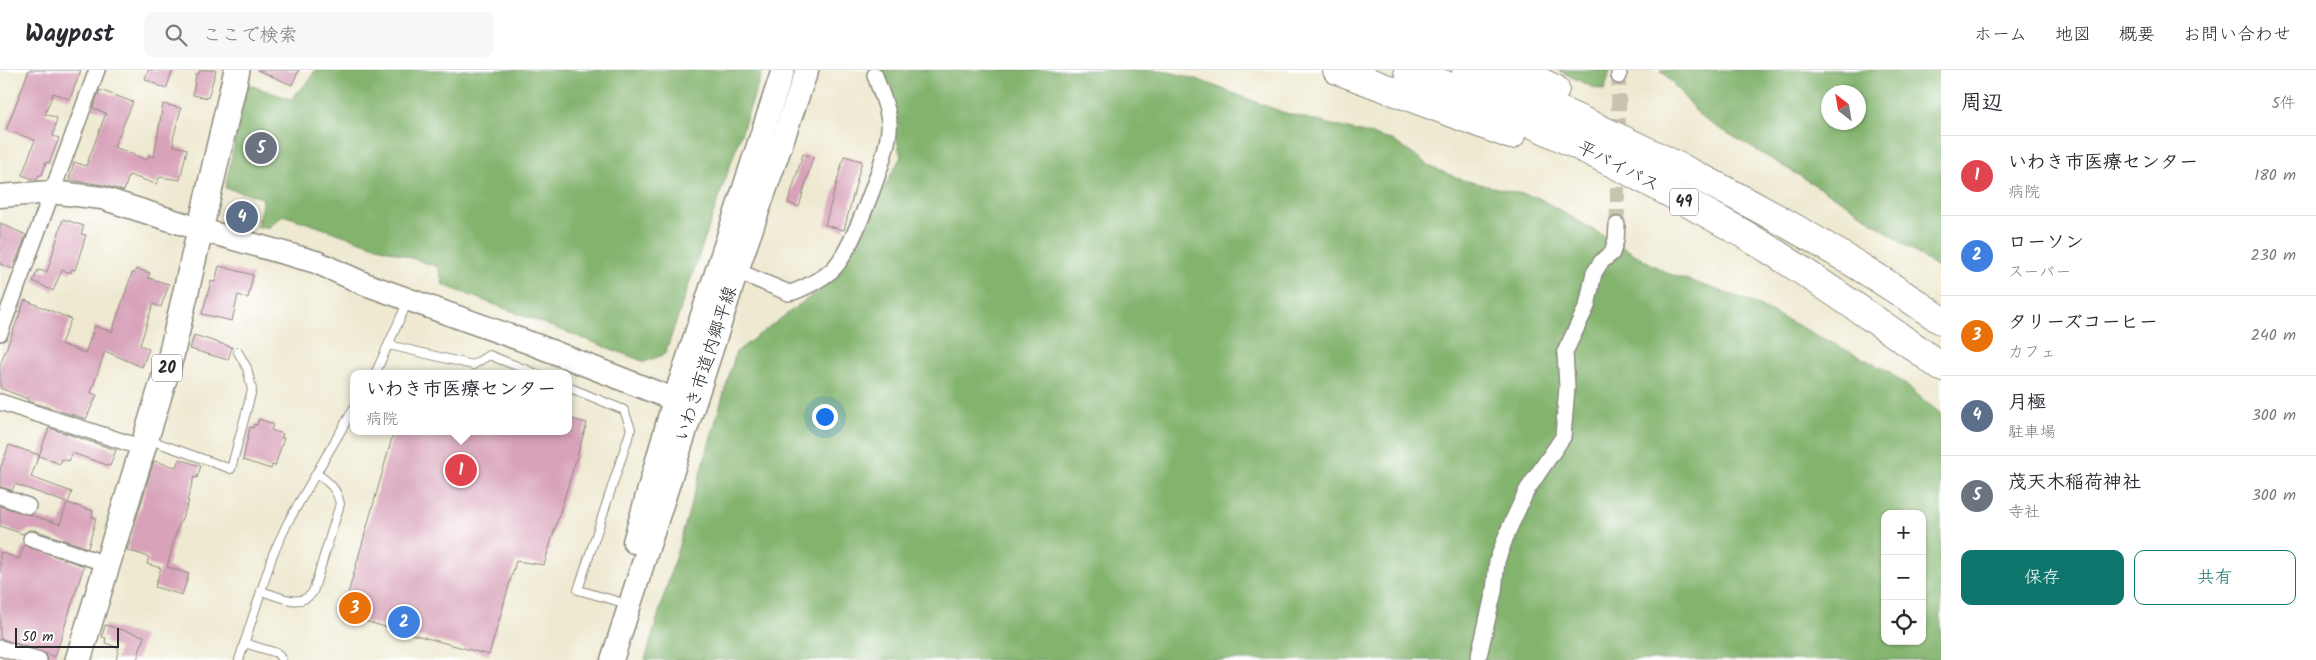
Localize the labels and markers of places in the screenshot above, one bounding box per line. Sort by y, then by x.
pin: 5 [245,129,277,167]
pin: 4 [226,198,258,236]
pin: 1 [445,451,477,489]
pin: 3 [339,589,371,627]
pin: 2 [388,603,420,641]

